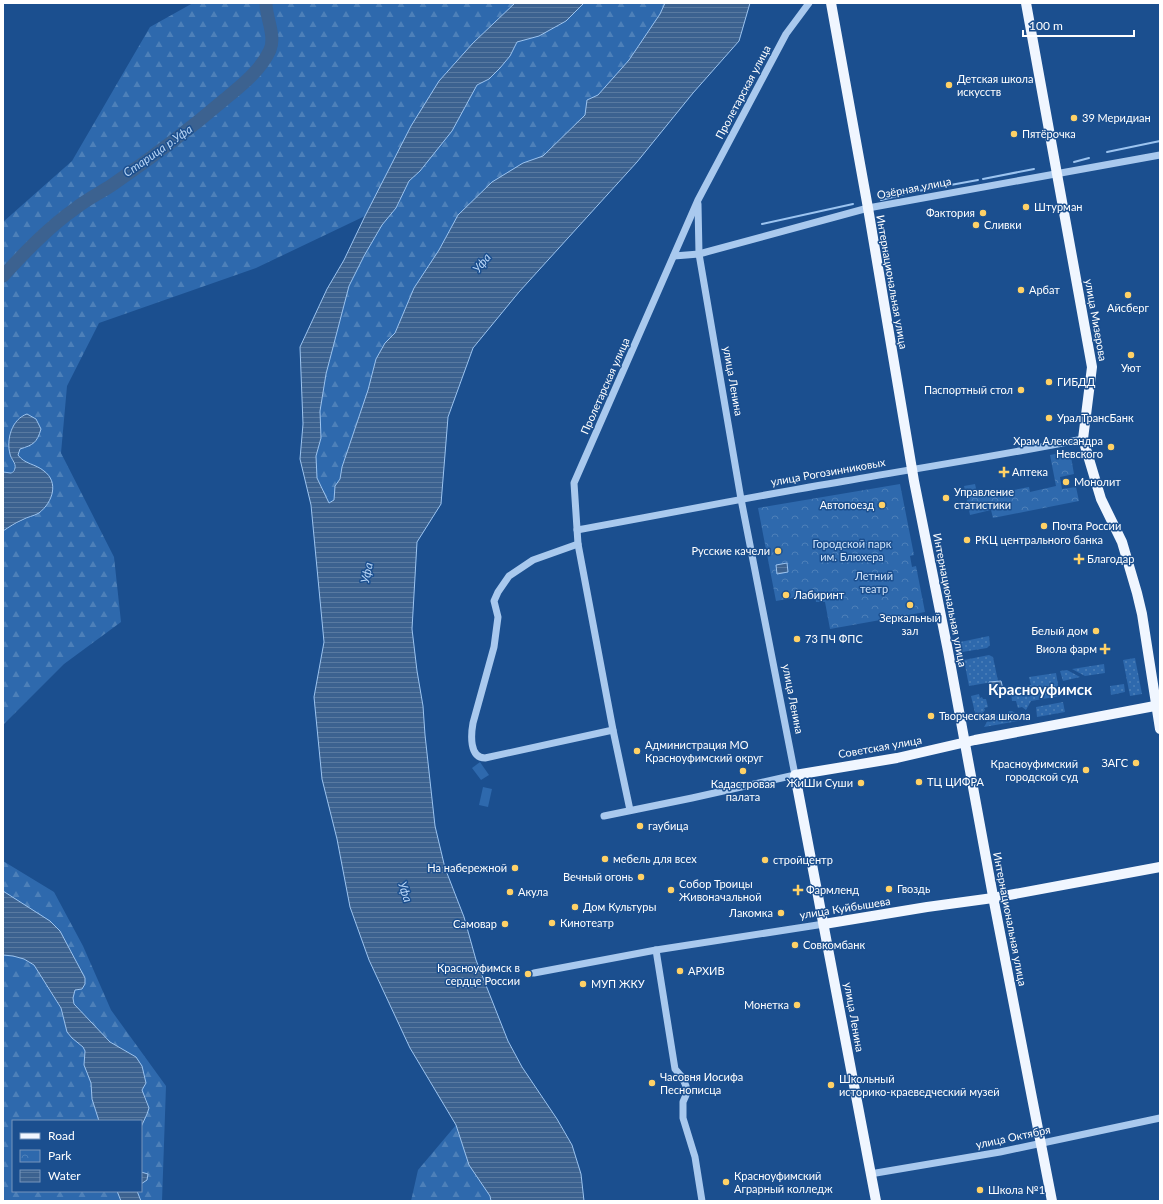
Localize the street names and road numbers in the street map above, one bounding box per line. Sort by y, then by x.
street label: Пролетарская улица [712,43,773,141]
street label: Озёрная улица [876,174,952,201]
street label: Интернациональная улица [874,214,911,350]
street label: улица Мизерова [1083,278,1110,362]
street label: Пролетарская улица [577,336,632,436]
street label: улица Ленина [721,345,746,417]
street label: улица Рогозинниковых [769,455,887,488]
street label: Интернациональная улица [931,532,970,668]
street label: улица Ленина [780,663,807,735]
street label: Советская улица [837,733,923,760]
street label: Интернациональная улица [991,851,1030,987]
street label: улица Куйбышева [799,894,891,921]
street label: улица Ленина [842,981,867,1053]
street label: улица Октября [974,1122,1051,1151]

